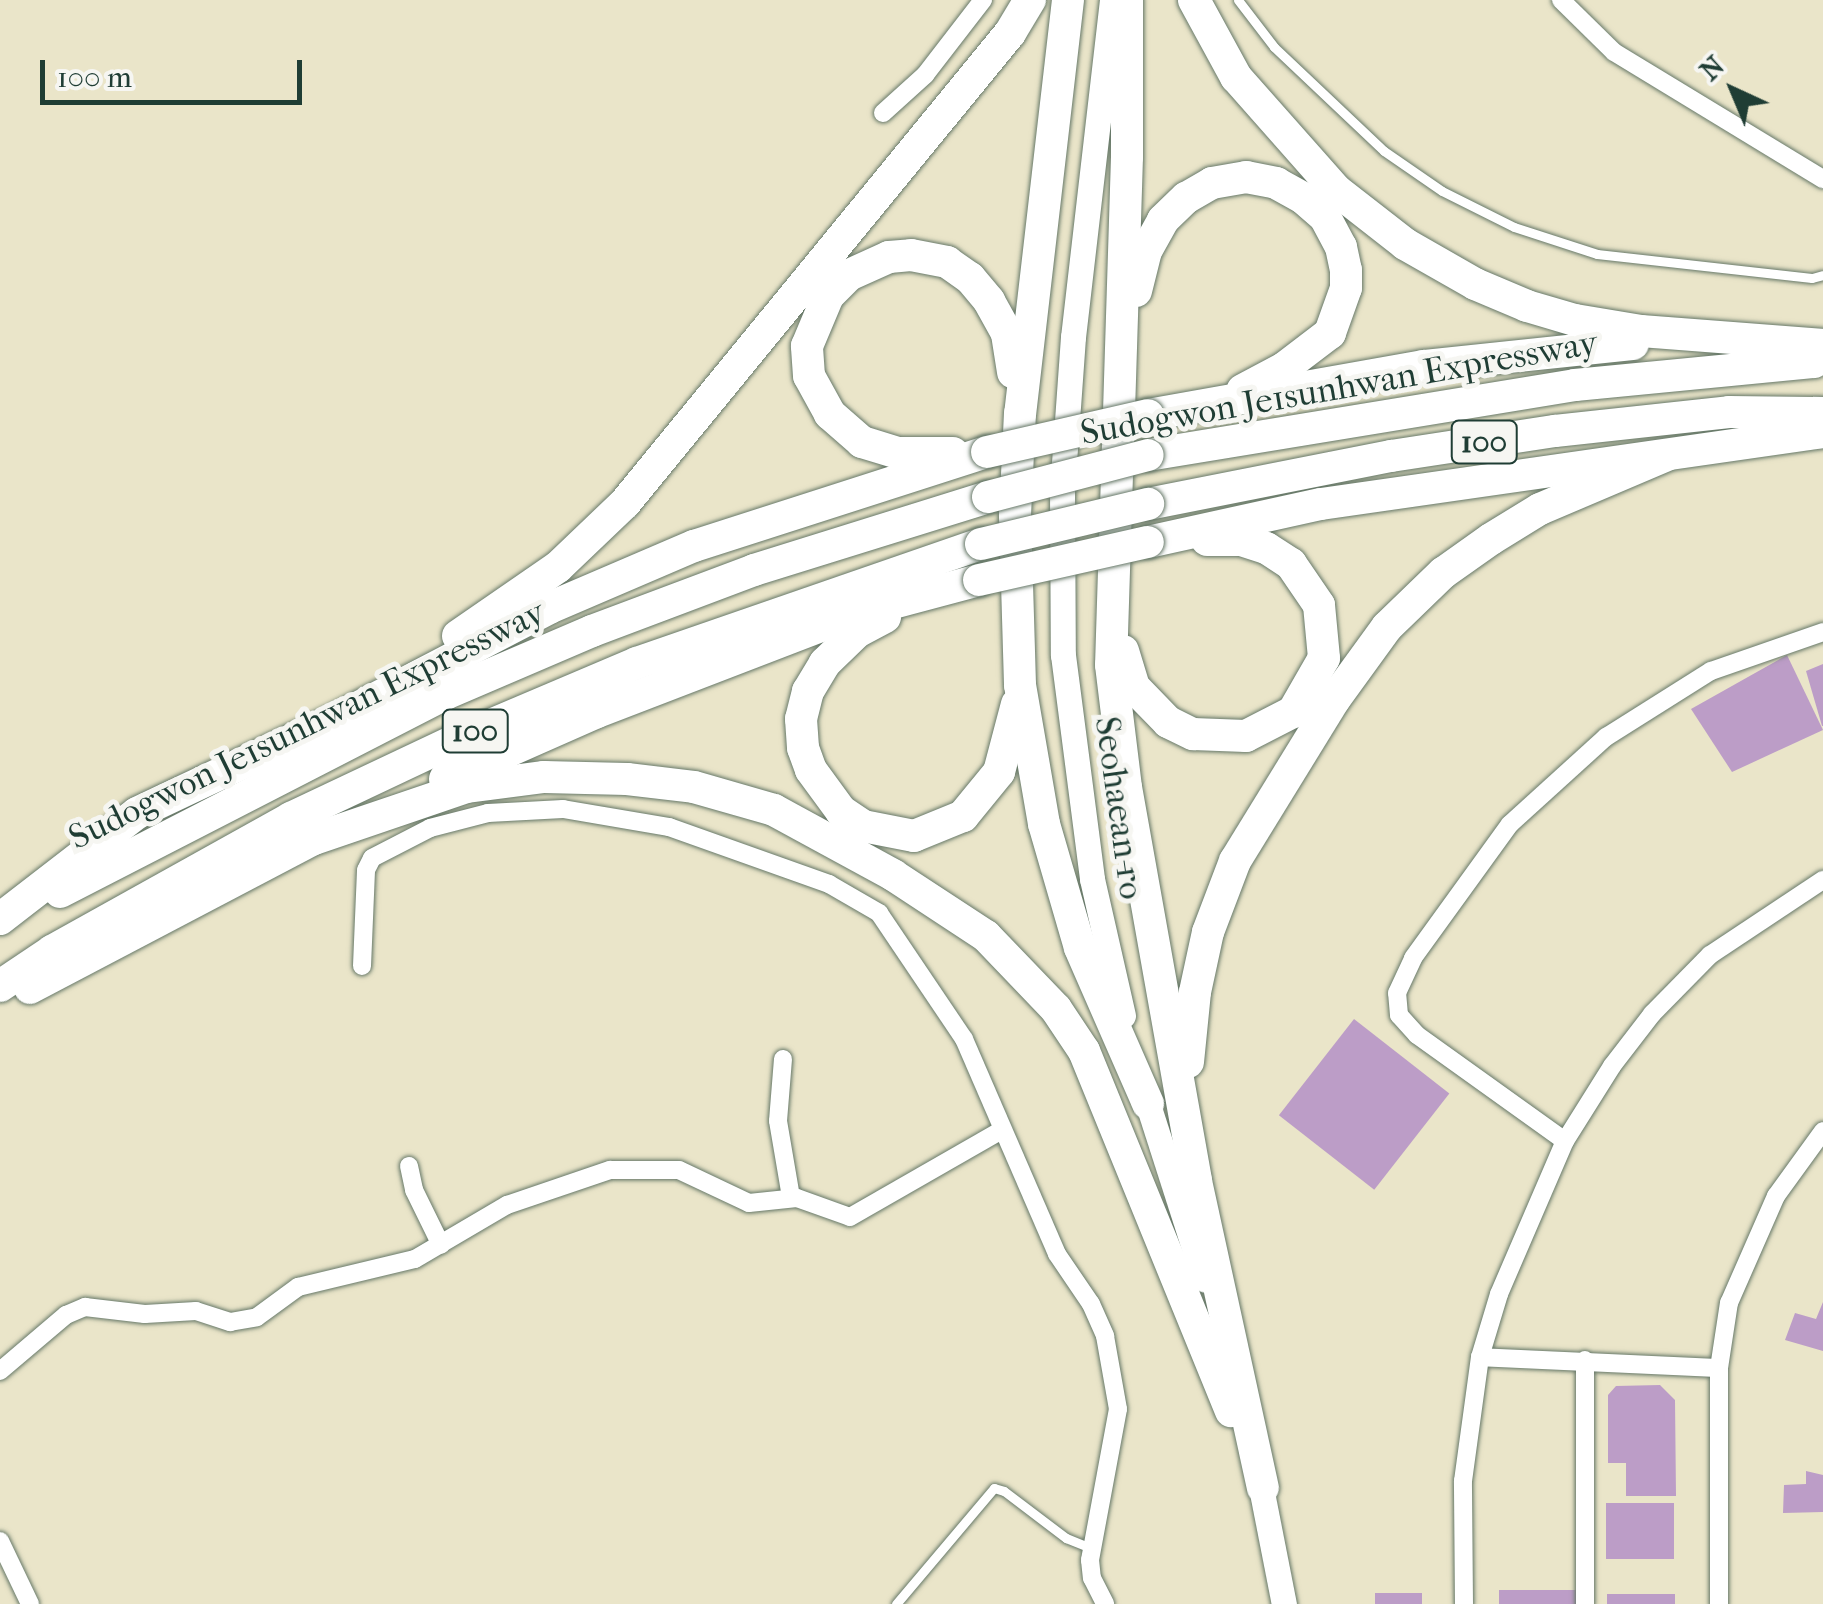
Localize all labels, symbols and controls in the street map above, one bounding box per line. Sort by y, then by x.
scale bar [45,40,308,102]
north arrow [1683,40,1783,140]
text: N [1693,49,1731,87]
text: 100 m [57,60,132,95]
street label: Sudogwon Je1sunhwan Expressway [1077,322,1601,454]
road number: 100 [1449,415,1519,469]
street label: Sudogwon Je1sunhwan Expressway [62,591,552,859]
road number: 100 [440,704,510,758]
street label: Seohaean-ro [1085,714,1153,902]

